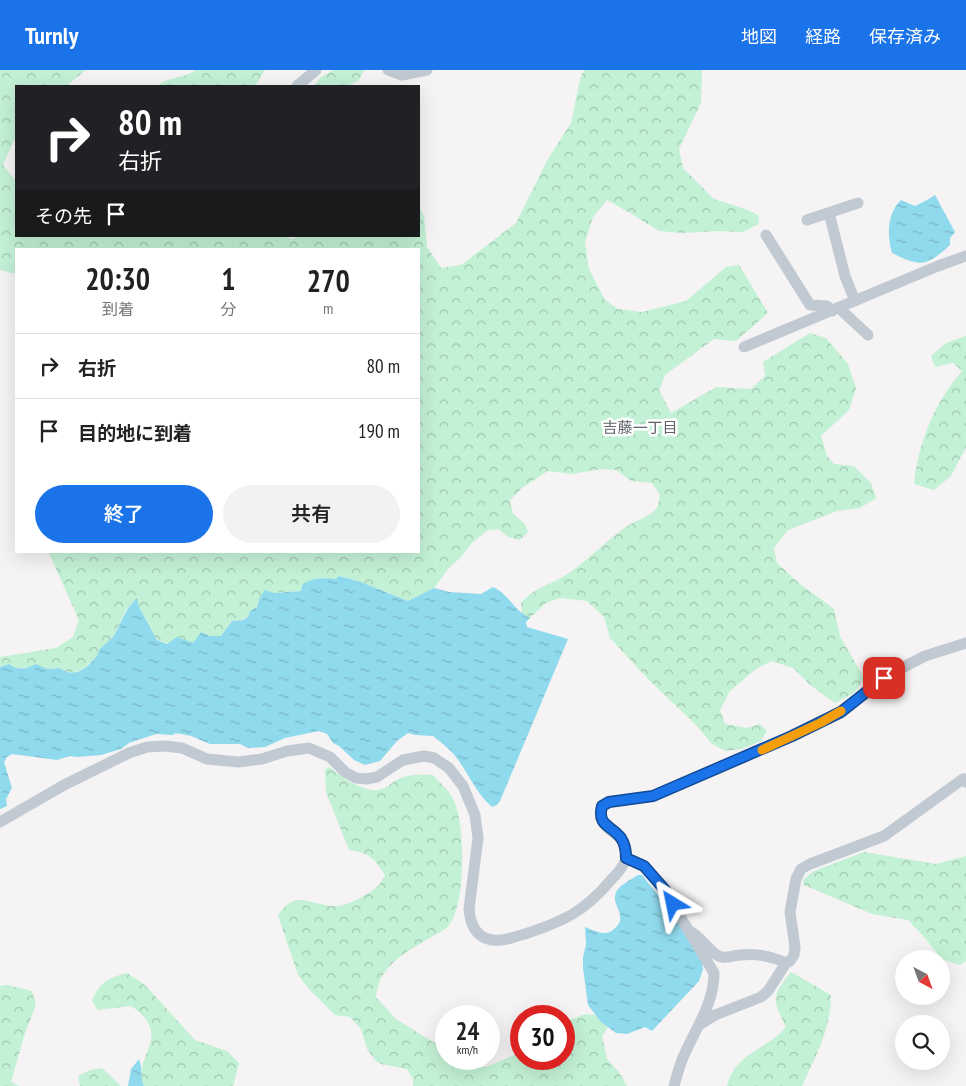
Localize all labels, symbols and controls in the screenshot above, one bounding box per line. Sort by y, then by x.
text: Turnly [25,20,78,51]
text: 地図 [741,25,777,48]
text: 経路 [805,25,841,48]
text: 保存済み [869,25,941,48]
text: 80 m [118,99,182,145]
icon: right [35,105,100,170]
text: 右折 [118,147,162,175]
icon: arrive [102,200,130,228]
text: その先 [35,204,92,228]
text: 20:30 [85,259,150,298]
text: 1 [221,259,236,298]
text: 270 [307,261,350,300]
text: m [323,298,333,318]
text: 到着 [102,299,134,319]
text: 分 [220,299,236,319]
icon: right [35,352,63,380]
text: 80 m [367,354,400,378]
text: 右折 [78,356,116,380]
icon: arrive [35,417,63,445]
district label: 吉藤一丁目 [602,418,678,437]
text: 190 m [358,419,400,443]
text: 目的地に到着 [78,421,192,445]
button: 終了 [35,485,213,543]
button: 共有 [223,485,400,543]
pin [863,657,905,699]
icon: arrive [870,664,898,692]
position arrow [646,877,698,929]
north arrow [895,950,950,1005]
map controls [895,950,950,1070]
speed limit sign: 30 [510,1005,575,1070]
text: 24 [456,1015,479,1047]
button: search [895,1015,950,1070]
text: km/h [457,1042,478,1057]

